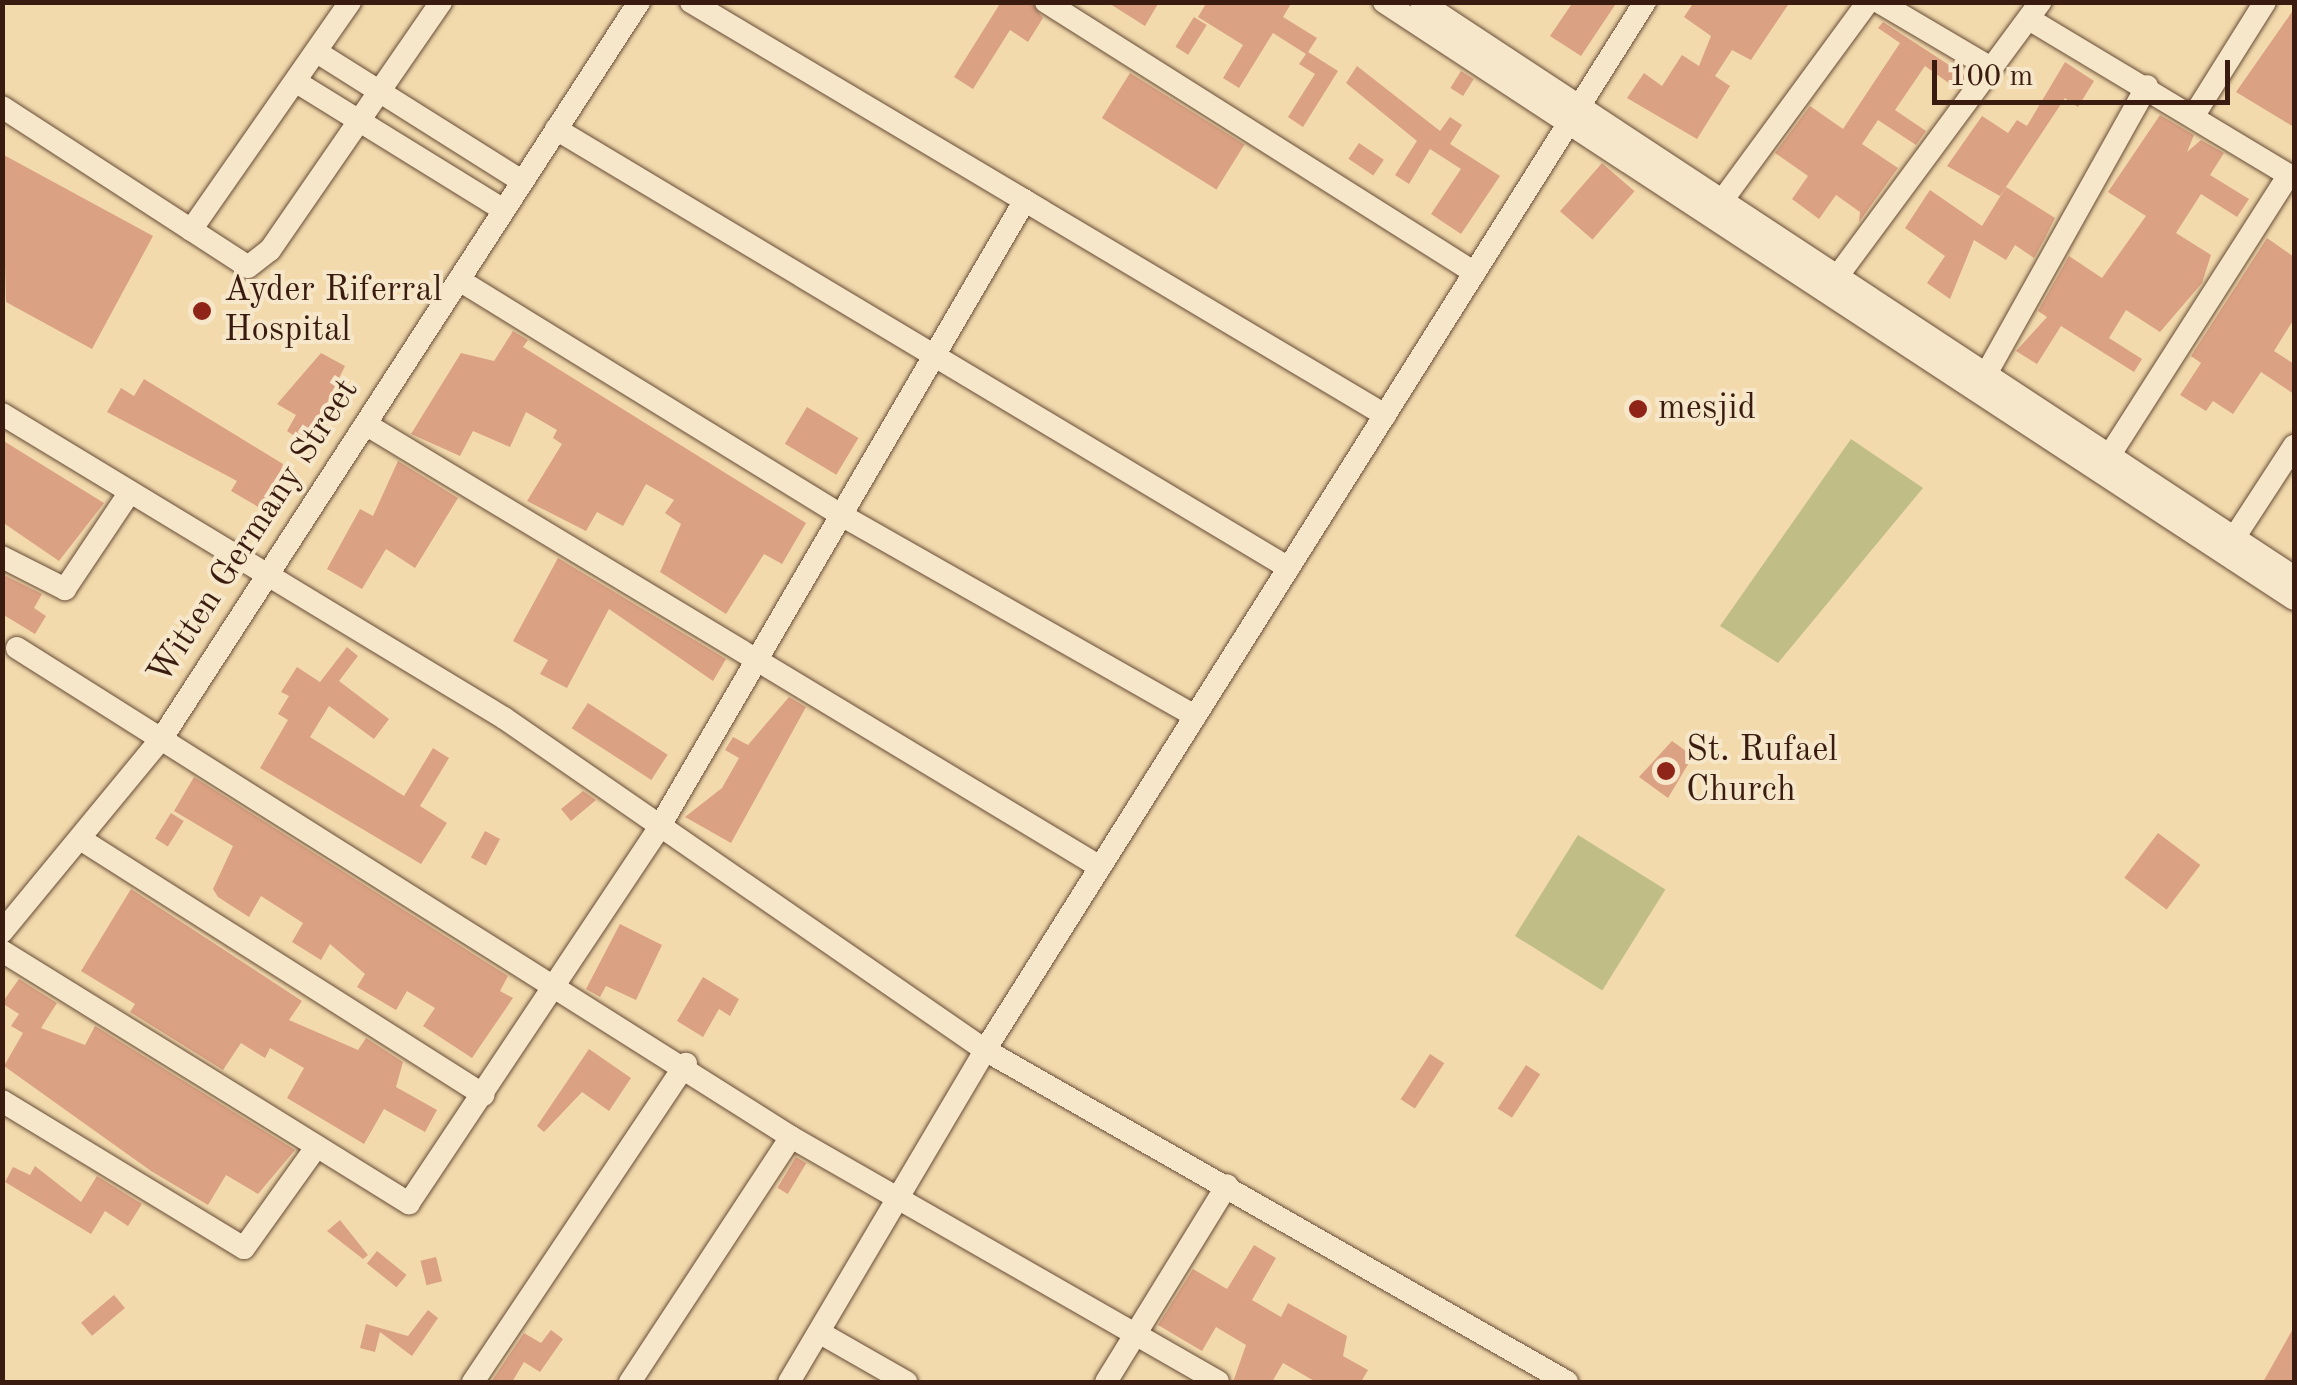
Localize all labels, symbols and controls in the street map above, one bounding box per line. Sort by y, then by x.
scale bar [1937,40,2234,102]
text: 100 m [1949,62,2033,92]
place label: Ayder Riferral Hospital [224,270,442,352]
marker: Ayder Riferral Hospital [189,298,215,324]
street label: Witten Germany Street [140,372,368,692]
place label: mesjid [1658,388,1756,430]
marker: mesjid [1627,398,1649,420]
place label: St. Rufael Church [1686,730,1838,812]
marker: St. Rufael Church [1655,760,1677,782]

